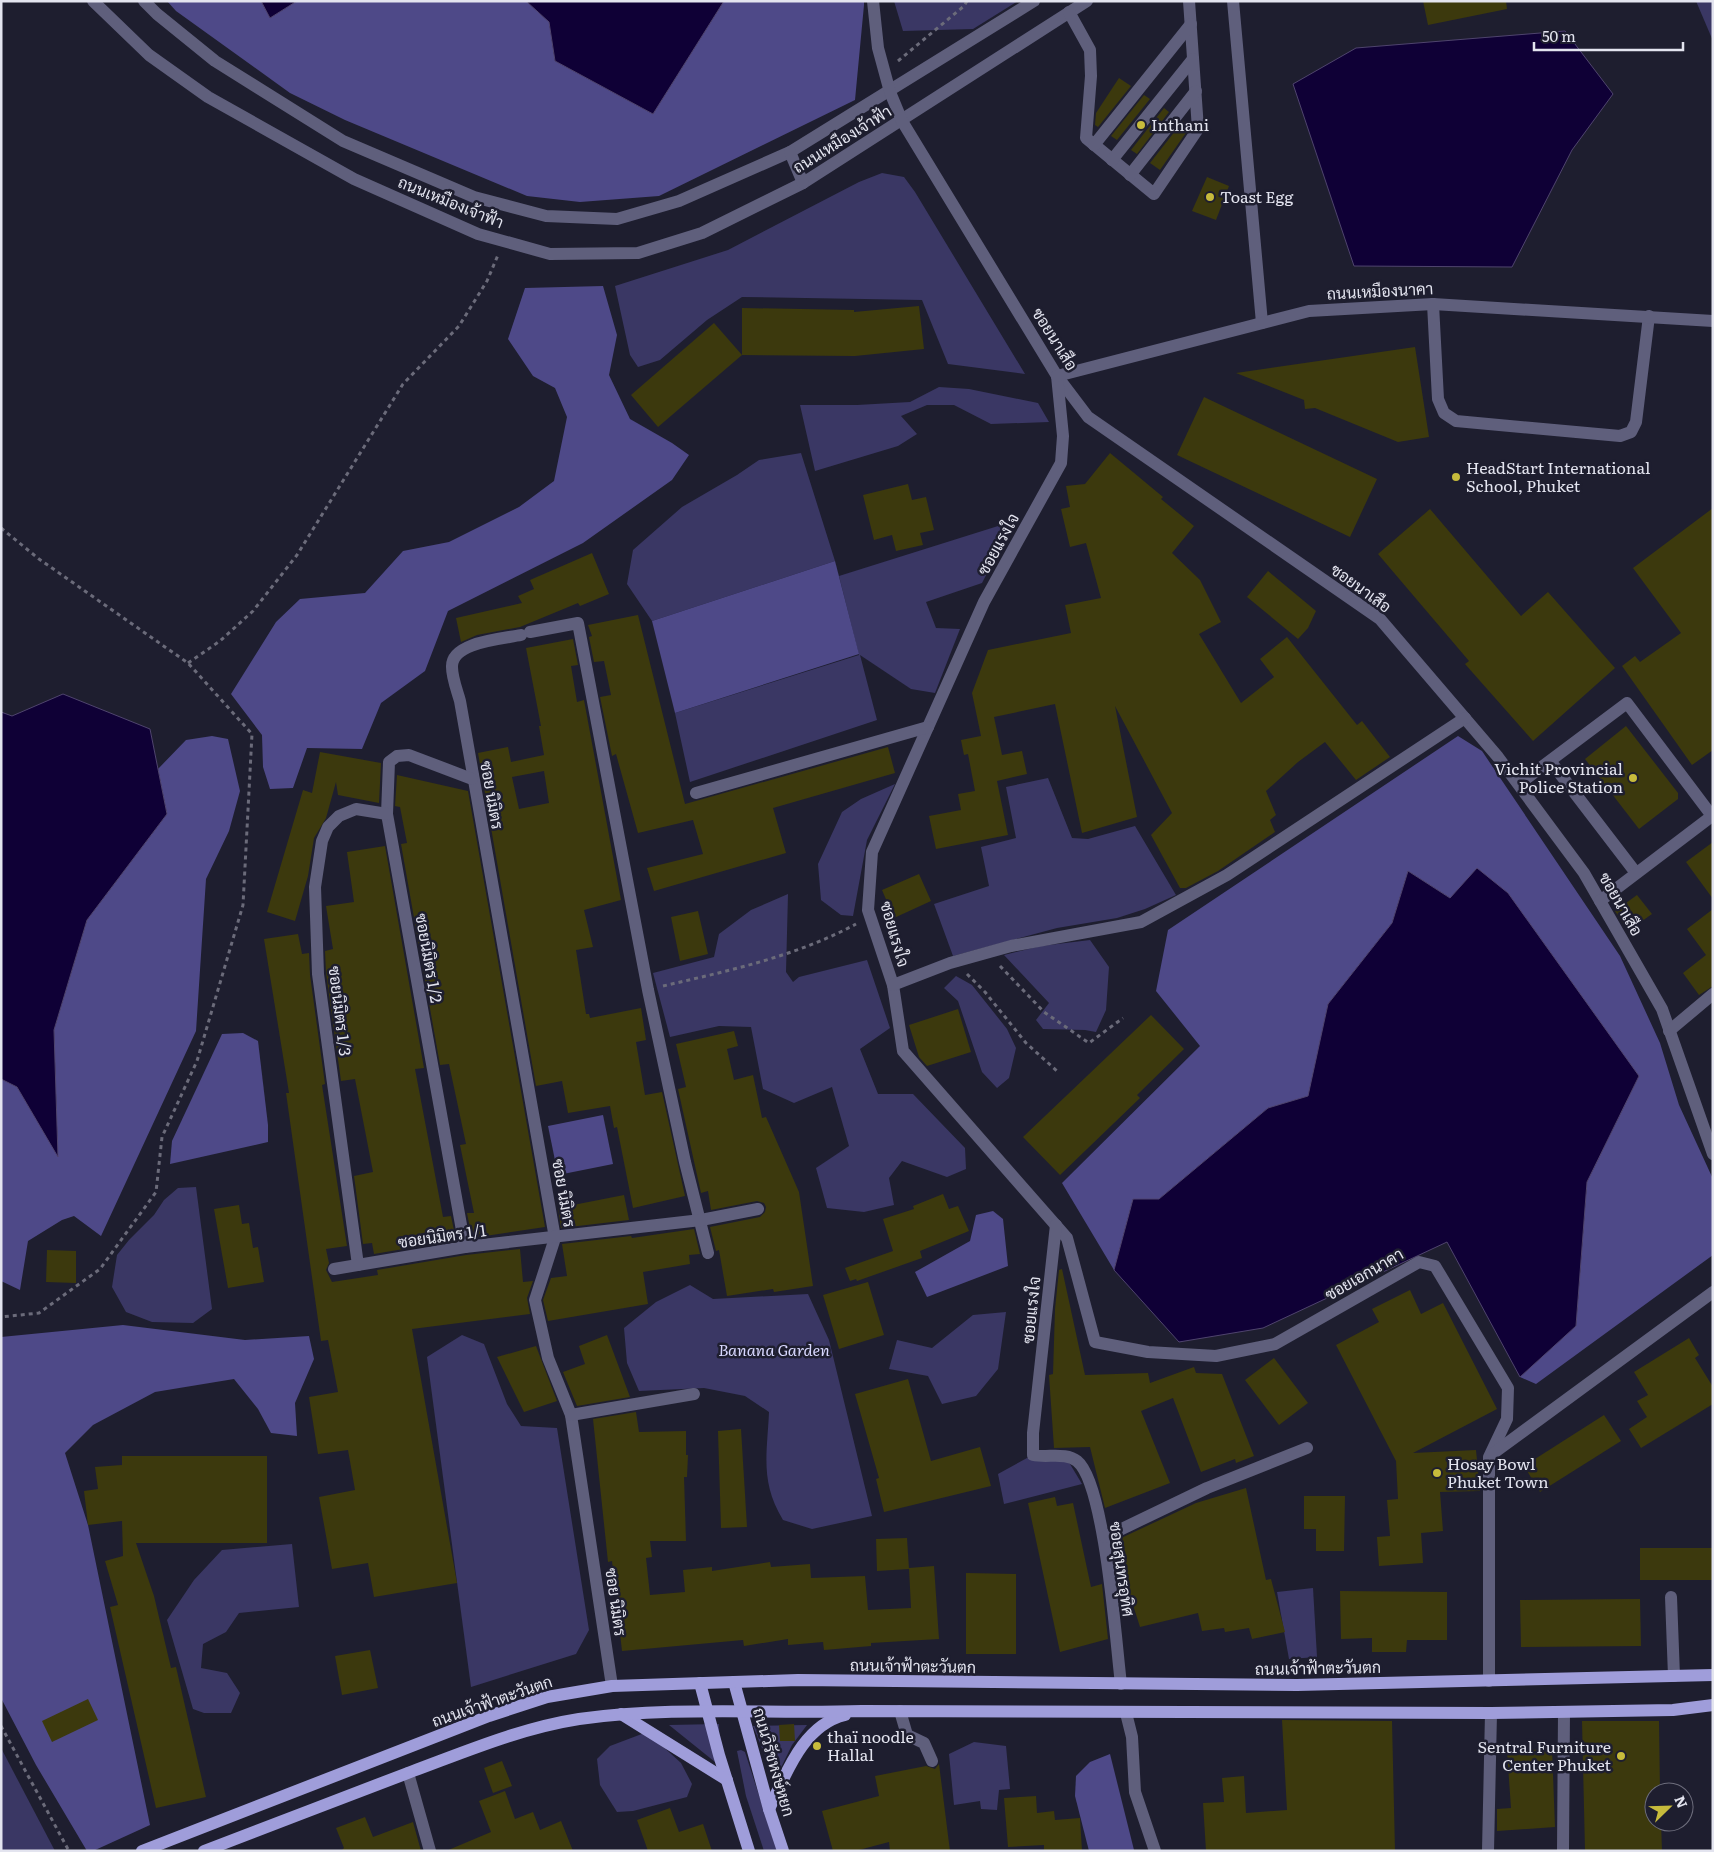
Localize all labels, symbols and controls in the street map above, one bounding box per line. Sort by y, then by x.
scale bar [1534,20,1683,52]
text: 50 m [1542,24,1576,47]
street label: ถนนเหมืองเจ้าฟ้า [788,98,895,178]
place label: Inthani [1151,112,1209,136]
marker: Inthani [1135,119,1147,131]
street label: ถนนเหมืองเจ้าฟ้า [395,169,508,233]
place label: Toast Egg [1220,184,1293,208]
marker: Toast Egg [1204,191,1216,203]
street label: ถนนเหมืองนาคา [1326,275,1434,305]
street label: ซอยนาเสือ [1027,302,1085,375]
place label: HeadStart International School, Phuket [1466,455,1650,497]
marker: HeadStart International School, Phuket [1450,471,1462,483]
street label: ซอยแรงใจ [970,508,1024,579]
street label: ซอยนาเสือ [1326,557,1397,617]
place label: Vichit Provincial Police Station [1494,756,1623,798]
street label: ซอย นิมิตร [475,759,511,831]
marker: Vichit Provincial Police Station [1627,772,1639,784]
street label: ซอยนาเสือ [1594,867,1650,940]
street label: ซอยแรงใจ [875,898,917,970]
street label: ซอยนิมิตร 1/2 [410,911,450,1004]
street label: ซอยนิมิตร 1/3 [324,964,358,1057]
street label: ซอย นิมิตร [547,1157,583,1229]
street label: ซอยนิมิตร 1/1 [396,1217,488,1253]
street label: ซอยเอกนาคา [1320,1241,1407,1305]
street label: ซอยแรงใจ [1015,1275,1045,1345]
park label: Banana Garden [718,1337,830,1361]
place label: Hosay Bowl Phuket Town [1447,1451,1549,1493]
marker: Hosay Bowl Phuket Town [1431,1467,1443,1479]
street label: ซอยสุนทรอุทิศ [1103,1520,1142,1618]
street label: ซอย นิมิตร [600,1566,634,1638]
street label: ถนนเจ้าฟ้าตะวันตก [850,1652,976,1678]
street label: ถนนเจ้าฟ้าตะวันตก [1255,1654,1381,1680]
street label: ถนนเจ้าฟ้าตะวันตก [428,1668,555,1732]
street label: ถนนวิรัชหงษ์หยก [748,1705,802,1819]
place label: thaï noodle Hallal [827,1724,914,1766]
place label: Sentral Furniture Center Phuket [1477,1734,1612,1776]
marker: thaï noodle Hallal [811,1740,823,1752]
marker: Sentral Furniture Center Phuket [1615,1750,1627,1762]
north arrow [1644,1782,1694,1832]
text: N [1670,1792,1693,1811]

